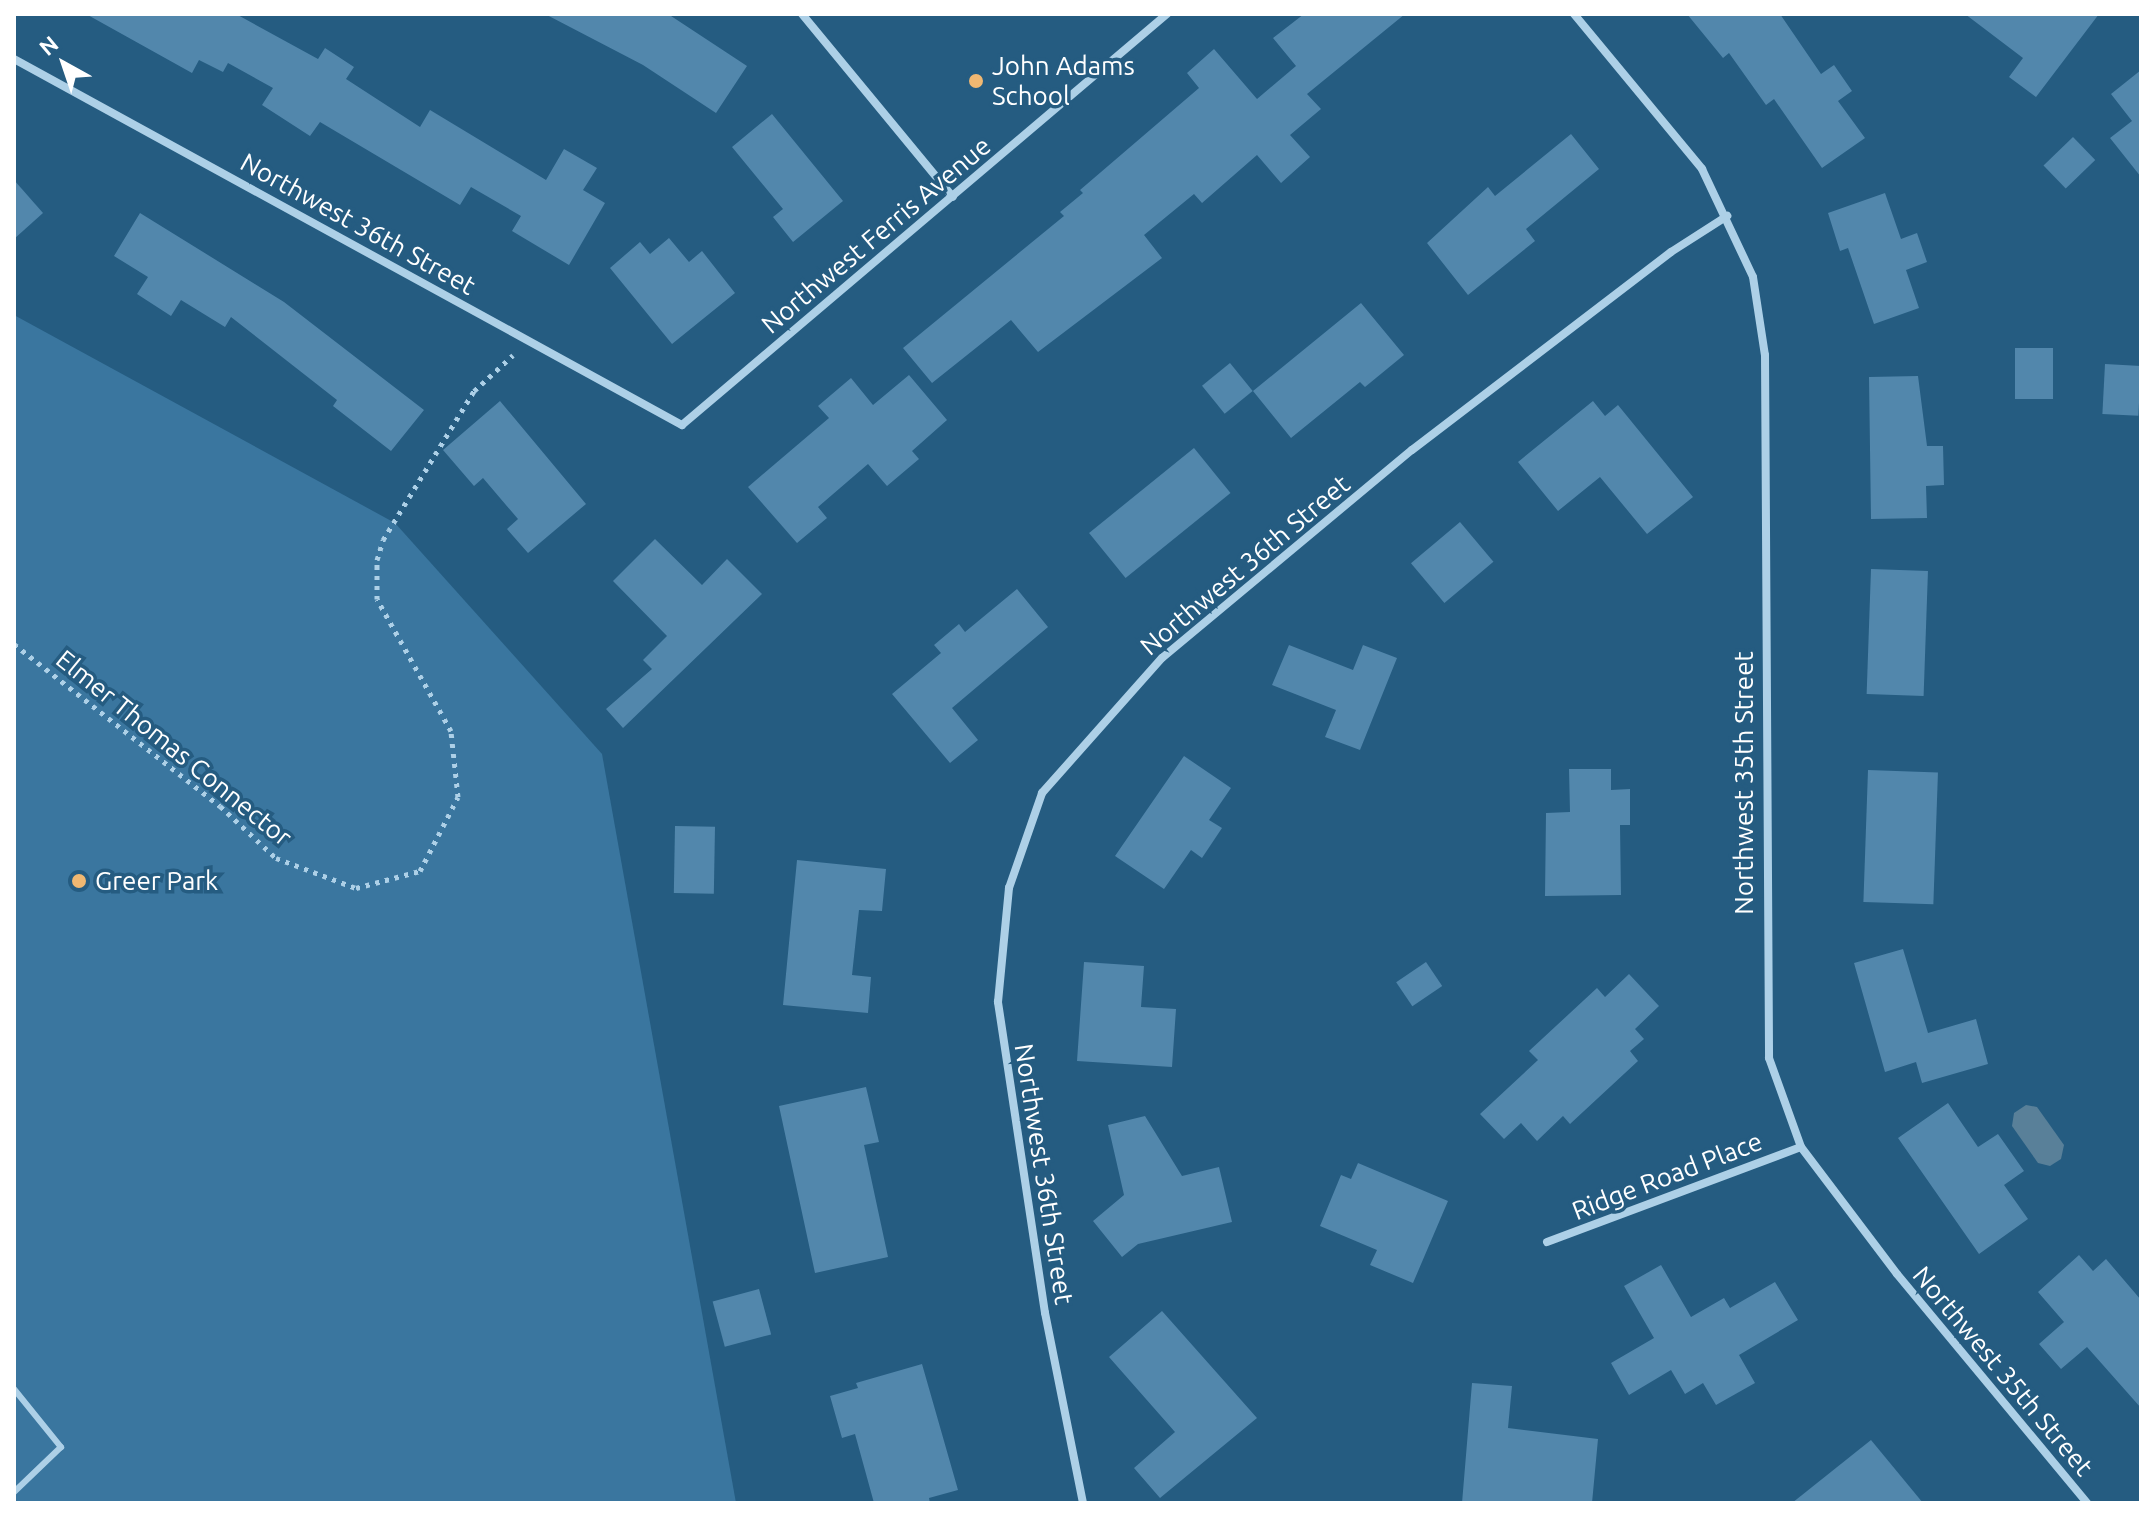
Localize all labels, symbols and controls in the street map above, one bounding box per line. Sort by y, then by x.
north arrow [24,24,104,104]
text: N [34,30,63,60]
place label: John Adams School [992,50,1135,112]
marker: John Adams School [967,72,985,90]
street label: Northwest Ferris Avenue [755,130,997,340]
street label: Northwest 36th Street [235,146,481,302]
street label: Northwest 36th Street [1134,468,1356,662]
street label: Elmer Thomas Connector [50,643,298,853]
street label: Northwest 35th Street [1728,651,1760,915]
place label: Greer Park [95,865,218,897]
marker: Greer Park [70,872,88,890]
street label: Northwest 36th Street [1008,1041,1080,1307]
street label: Ridge Road Place [1568,1125,1766,1227]
street label: Northwest 35th Street [1906,1260,2100,1482]

